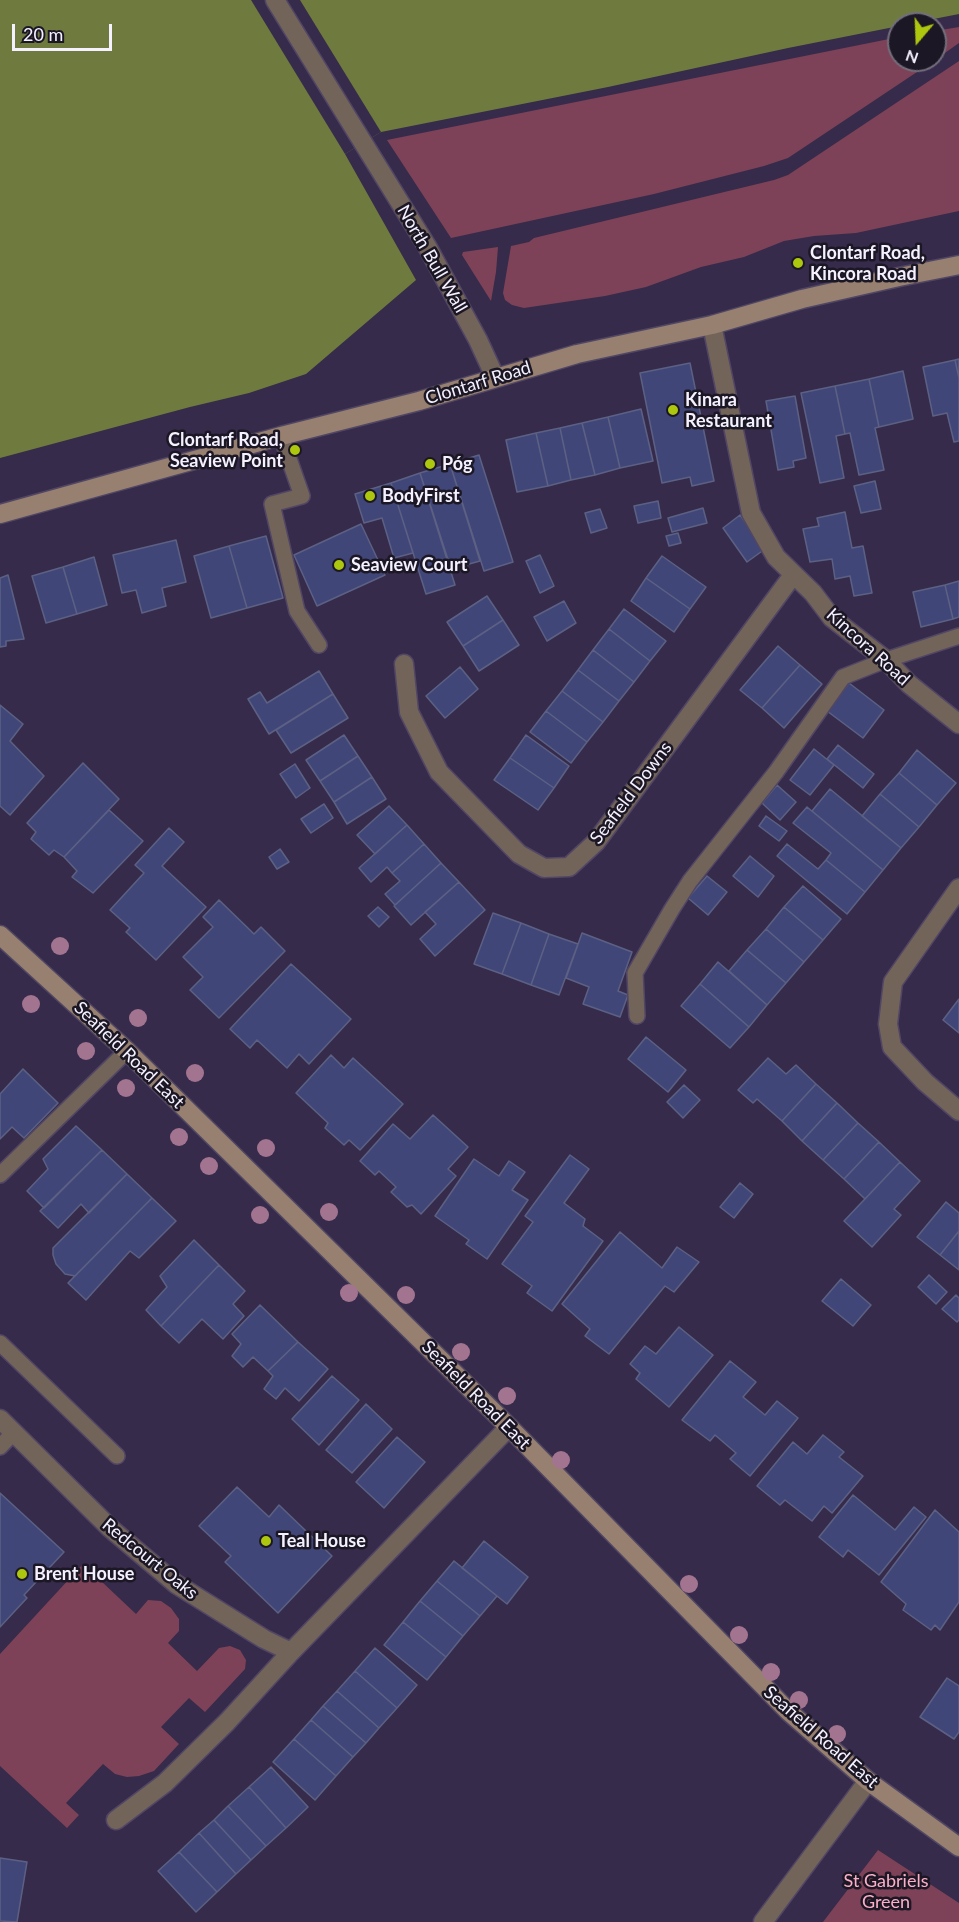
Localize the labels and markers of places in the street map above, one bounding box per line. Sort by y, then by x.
place label: Clontarf Road, Kincora Road [810,242,925,284]
marker: Clontarf Road, Kincora Road [791,256,805,270]
place label: Kinara Restaurant [685,389,772,432]
marker: Kinara Restaurant [666,403,680,417]
place label: Clontarf Road, Seaview Point [168,429,283,472]
marker: Clontarf Road, Seaview Point [288,443,302,457]
place label: Póg [442,453,472,475]
marker: Póg [423,457,437,471]
place label: BodyFirst [382,485,460,507]
marker: BodyFirst [363,489,377,503]
place label: Seaview Court [351,554,467,576]
marker: Seaview Court [332,558,346,572]
place label: Teal House [278,1530,366,1552]
marker: Teal House [259,1534,273,1548]
place label: Brent House [34,1563,134,1585]
marker: Brent House [15,1567,29,1581]

